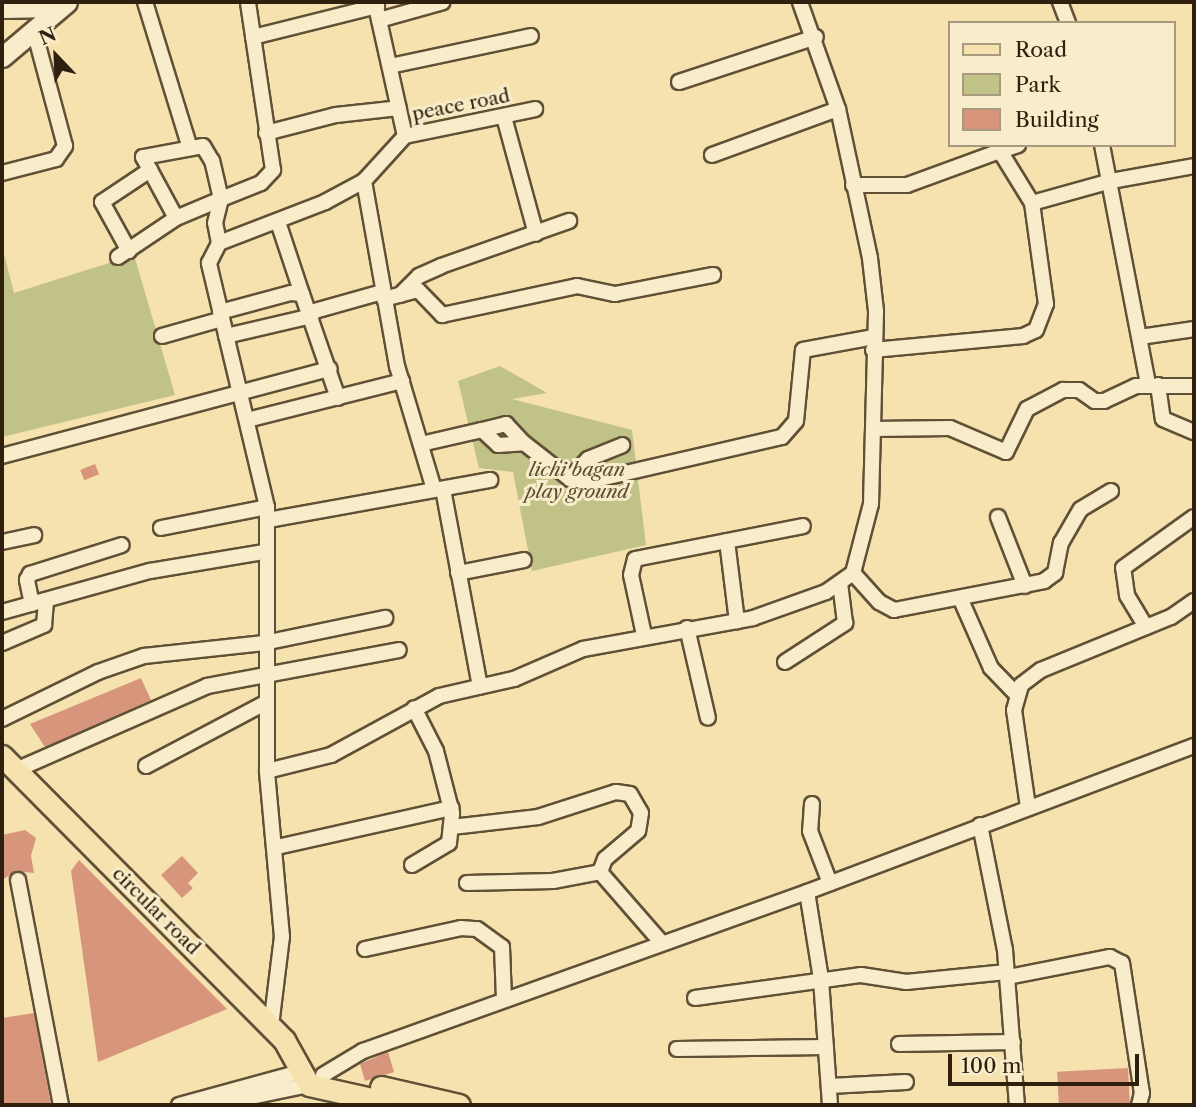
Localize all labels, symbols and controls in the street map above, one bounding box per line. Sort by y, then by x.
north arrow [21,21,91,91]
legend [948,21,1175,147]
text: N [35,22,60,50]
text: Road [1015,37,1067,62]
text: Park [1015,72,1061,97]
street label: peace road [410,84,512,126]
text: Building [1015,107,1099,132]
park label: lichi bagan play ground [525,459,629,503]
street label: circular road [107,862,205,960]
scale bar [951,1040,1142,1084]
text: 100 m [961,1053,1022,1078]

